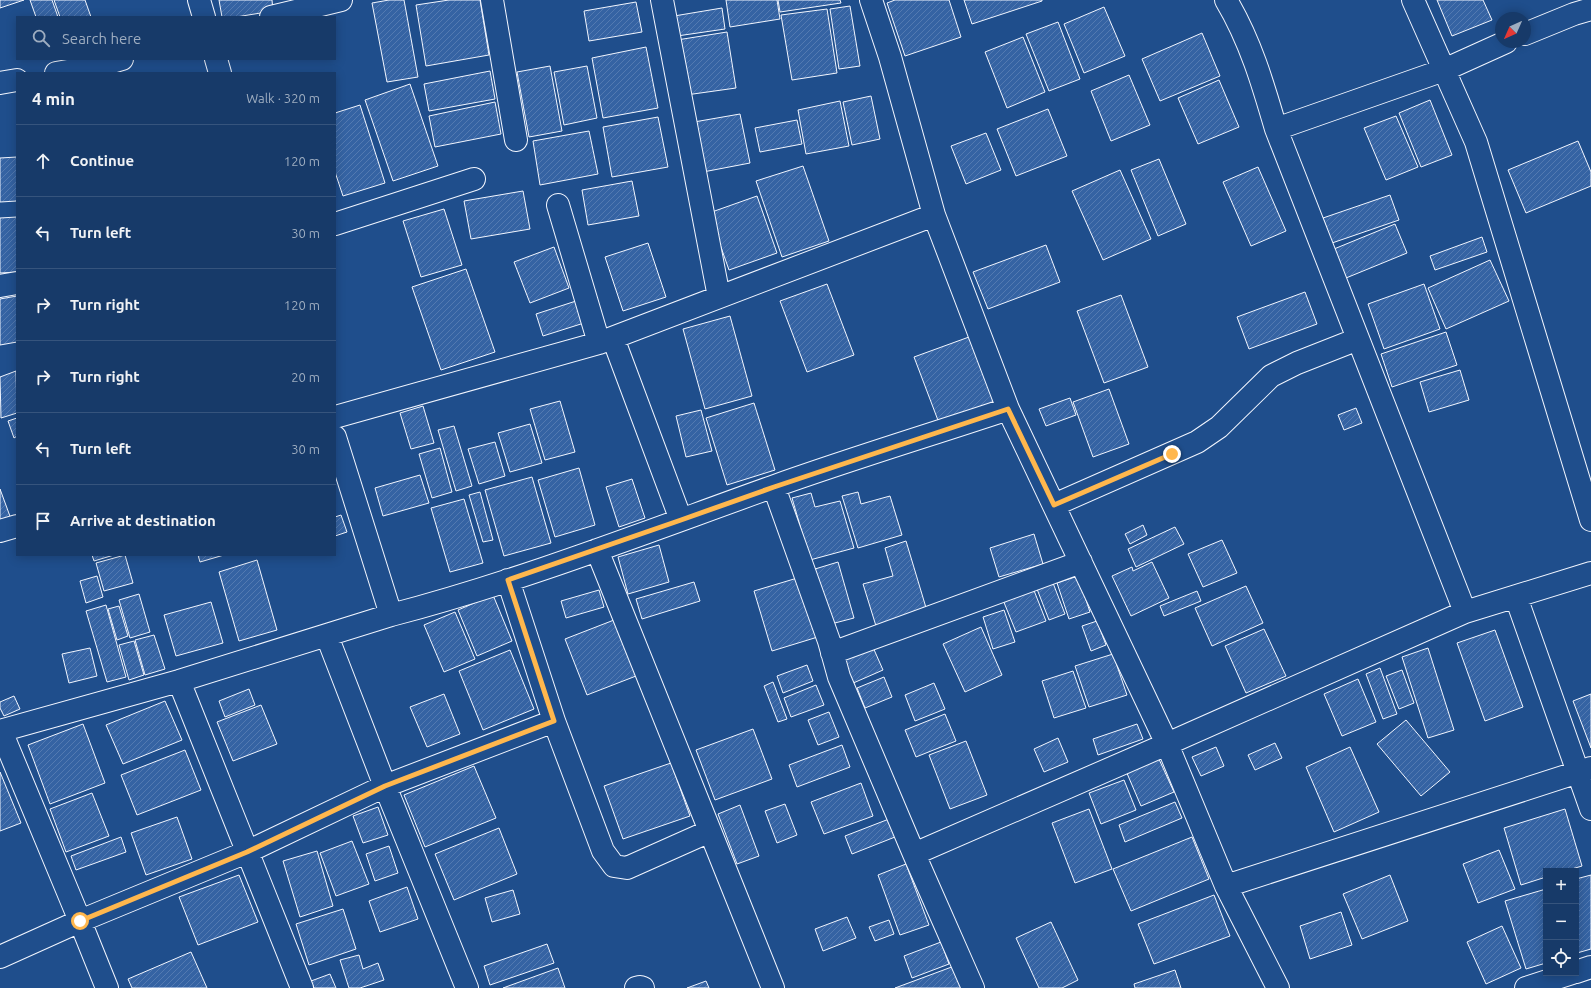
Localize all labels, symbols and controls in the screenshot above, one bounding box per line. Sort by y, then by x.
north arrow [1495,12,1531,48]
search box [16,16,336,60]
icon: search [30,27,52,49]
text: Search here [62,30,141,47]
text: 4 min [32,89,75,108]
text: Walk · 320 m [246,91,320,105]
icon: ahead [32,150,54,172]
text: Continue [70,152,134,169]
text: 120 m [284,154,320,168]
icon: left [32,222,54,244]
text: Turn left [70,224,131,241]
text: 30 m [291,226,320,240]
icon: right [32,294,54,316]
text: Turn right [70,296,140,313]
text: 120 m [284,298,320,312]
icon: right [32,366,54,388]
text: Turn right [70,368,140,385]
text: 20 m [291,370,320,384]
icon: left [32,438,54,460]
text: Turn left [70,440,131,457]
text: 30 m [291,442,320,456]
route end [1163,445,1181,463]
icon: arrive [32,510,54,532]
text: Arrive at destination [70,512,216,529]
map controls [1543,868,1579,976]
button: + [1543,868,1579,904]
button: − [1543,904,1579,940]
route start [71,912,89,930]
button: locate [1543,940,1579,976]

